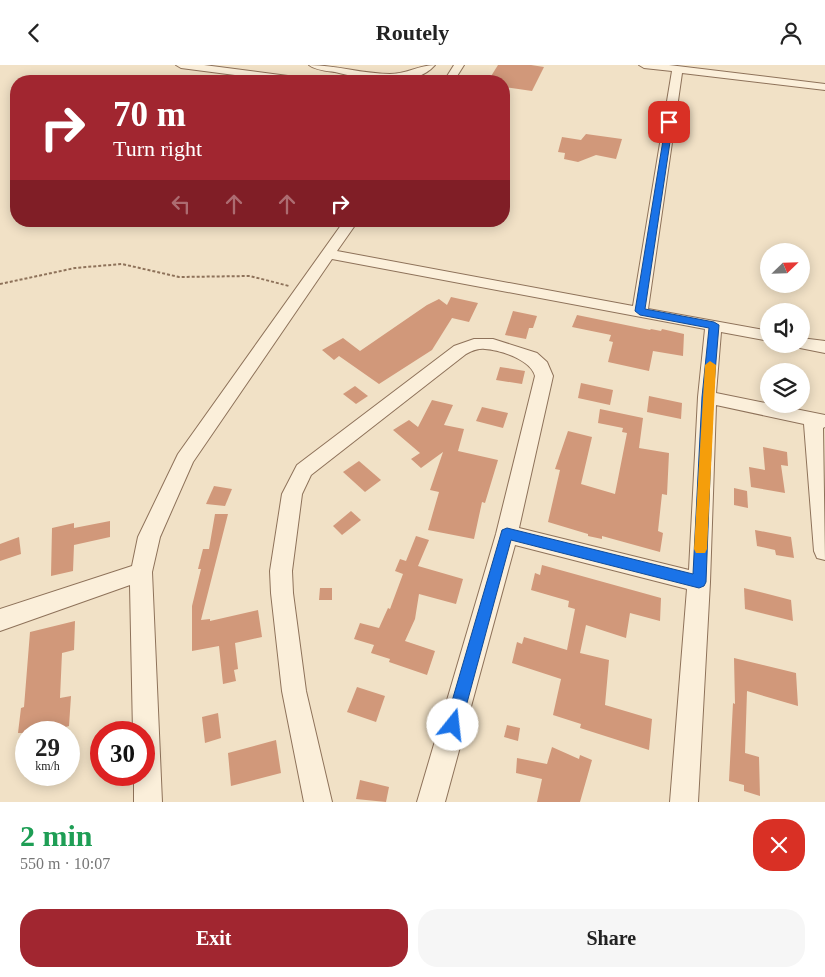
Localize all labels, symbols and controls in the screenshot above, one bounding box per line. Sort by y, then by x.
icon: back [20,19,48,47]
icon: person [777,19,805,47]
text: Routely [376,20,449,45]
icon: right [30,95,95,160]
text: 70 m [113,95,186,134]
pin [648,101,690,143]
icon: arrive [655,108,683,136]
text: Turn right [113,136,202,161]
icon: left [167,190,195,218]
icon: ahead [220,190,248,218]
icon: ahead [273,190,301,218]
icon: right [326,190,354,218]
north arrow [760,243,810,293]
map controls [760,243,810,413]
button: sound [760,303,810,353]
button: layers [760,363,810,413]
position arrow [426,698,478,750]
speed limit sign: 30 [90,721,155,786]
text: 29 [35,734,60,761]
text: km/h [35,759,60,773]
text: 2 min [20,819,93,852]
button: close [753,819,805,871]
text: 550 m · 10:07 [20,855,110,872]
button: Exit [20,909,408,967]
button: Share [418,909,805,967]

